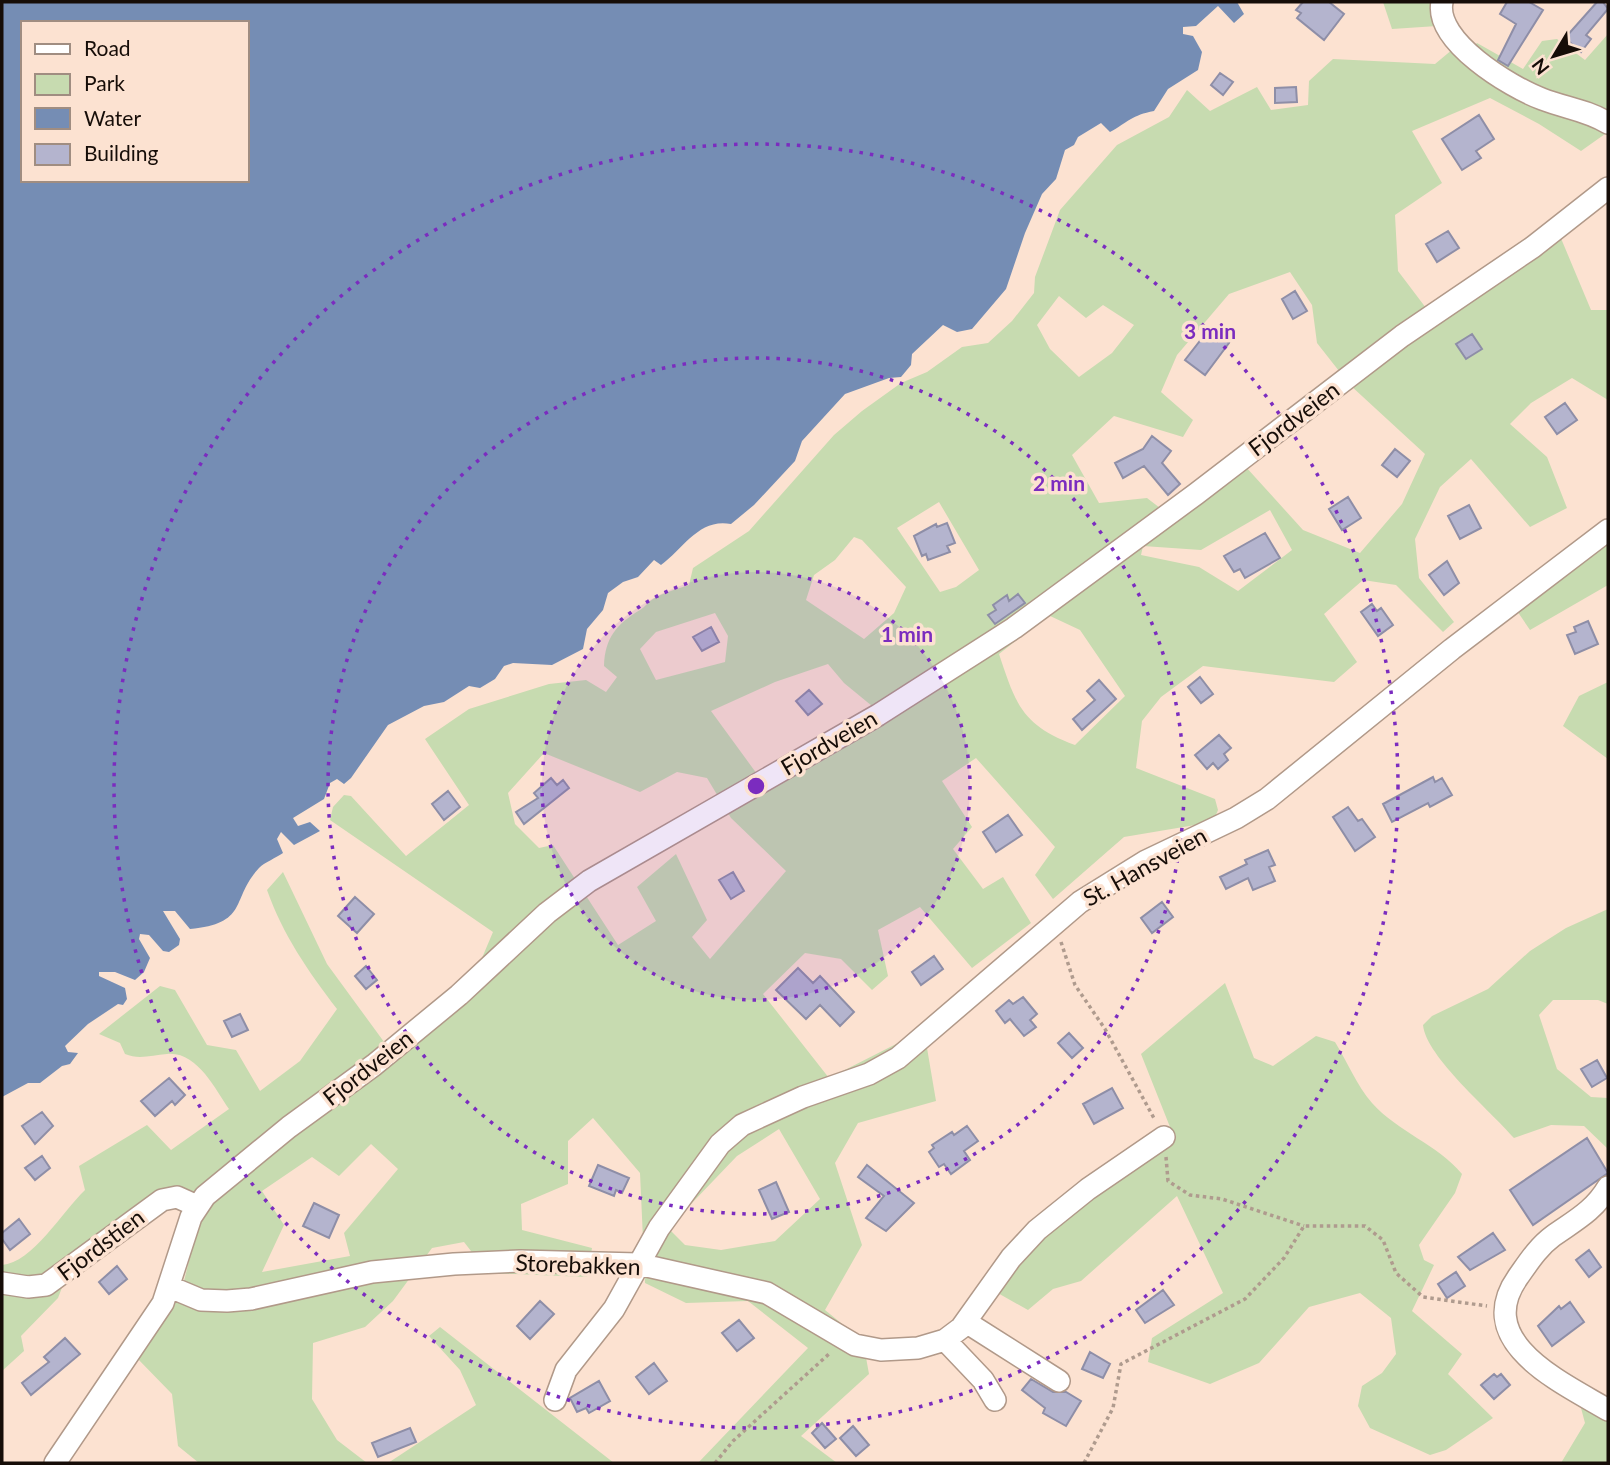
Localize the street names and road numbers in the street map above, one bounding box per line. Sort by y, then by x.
street label: Fjordveien [1242,375,1344,461]
street label: Fjordveien [775,703,882,781]
street label: St. Hansveien [1078,821,1211,912]
street label: Fjordveien [317,1023,418,1111]
street label: Fjordstien [51,1202,149,1286]
street label: Storebakken [515,1248,641,1280]

